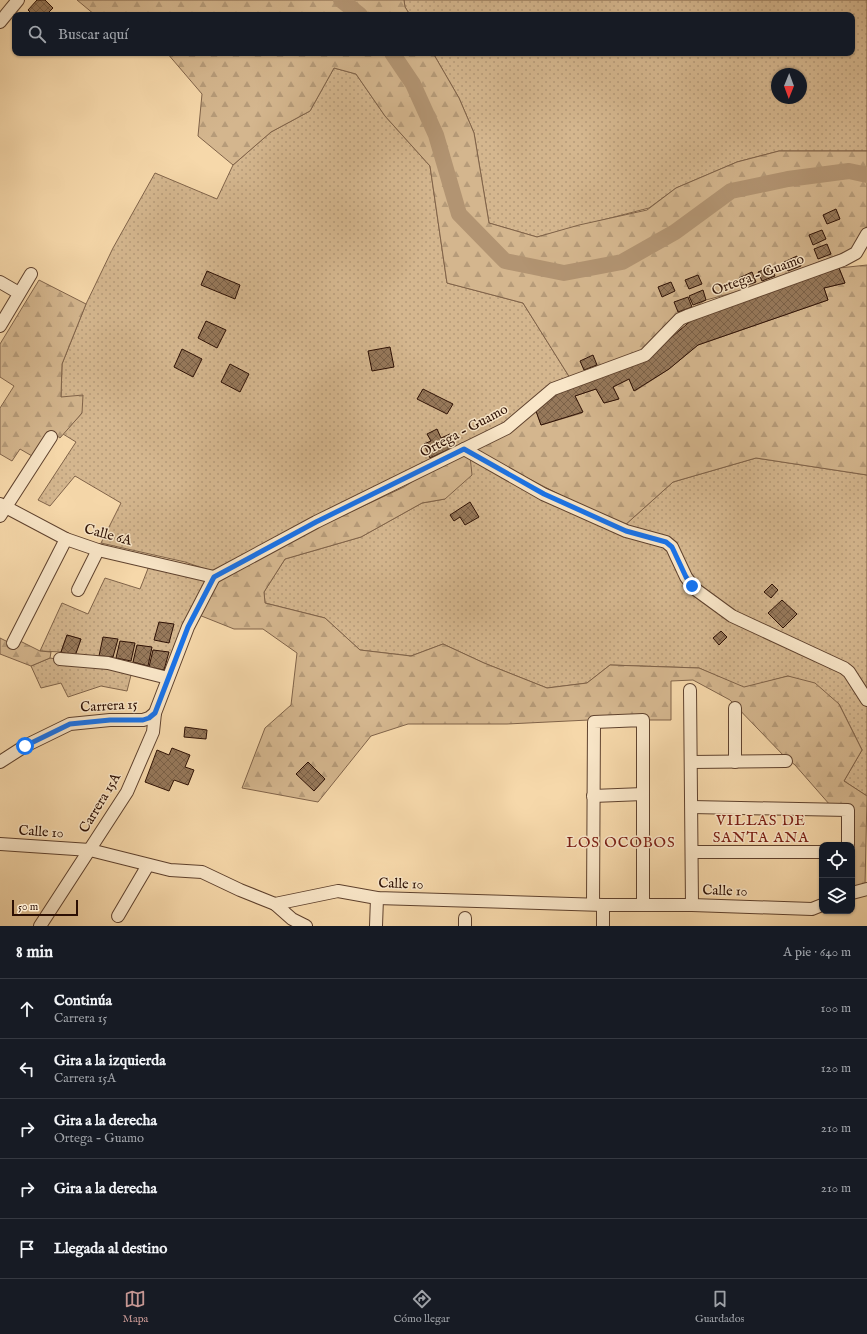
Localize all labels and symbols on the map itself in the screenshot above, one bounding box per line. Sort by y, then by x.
north arrow [771,68,807,104]
street label: Ortega - Guamo [709,250,807,300]
street label: Ortega - Guamo [417,400,511,462]
street label: Calle 6A [82,520,134,550]
route end [683,577,701,595]
street label: Carrera 15 [80,696,138,716]
route start [16,737,34,755]
street label: Carrera 15A [75,769,125,836]
district label: VILLAS DE SANTA ANA [713,811,809,847]
street label: Calle 10 [18,821,64,843]
district label: LOS OCOBOS [566,833,676,852]
street label: Calle 10 [378,874,424,894]
street label: Calle 10 [702,881,748,901]
scale bar [12,898,78,917]

